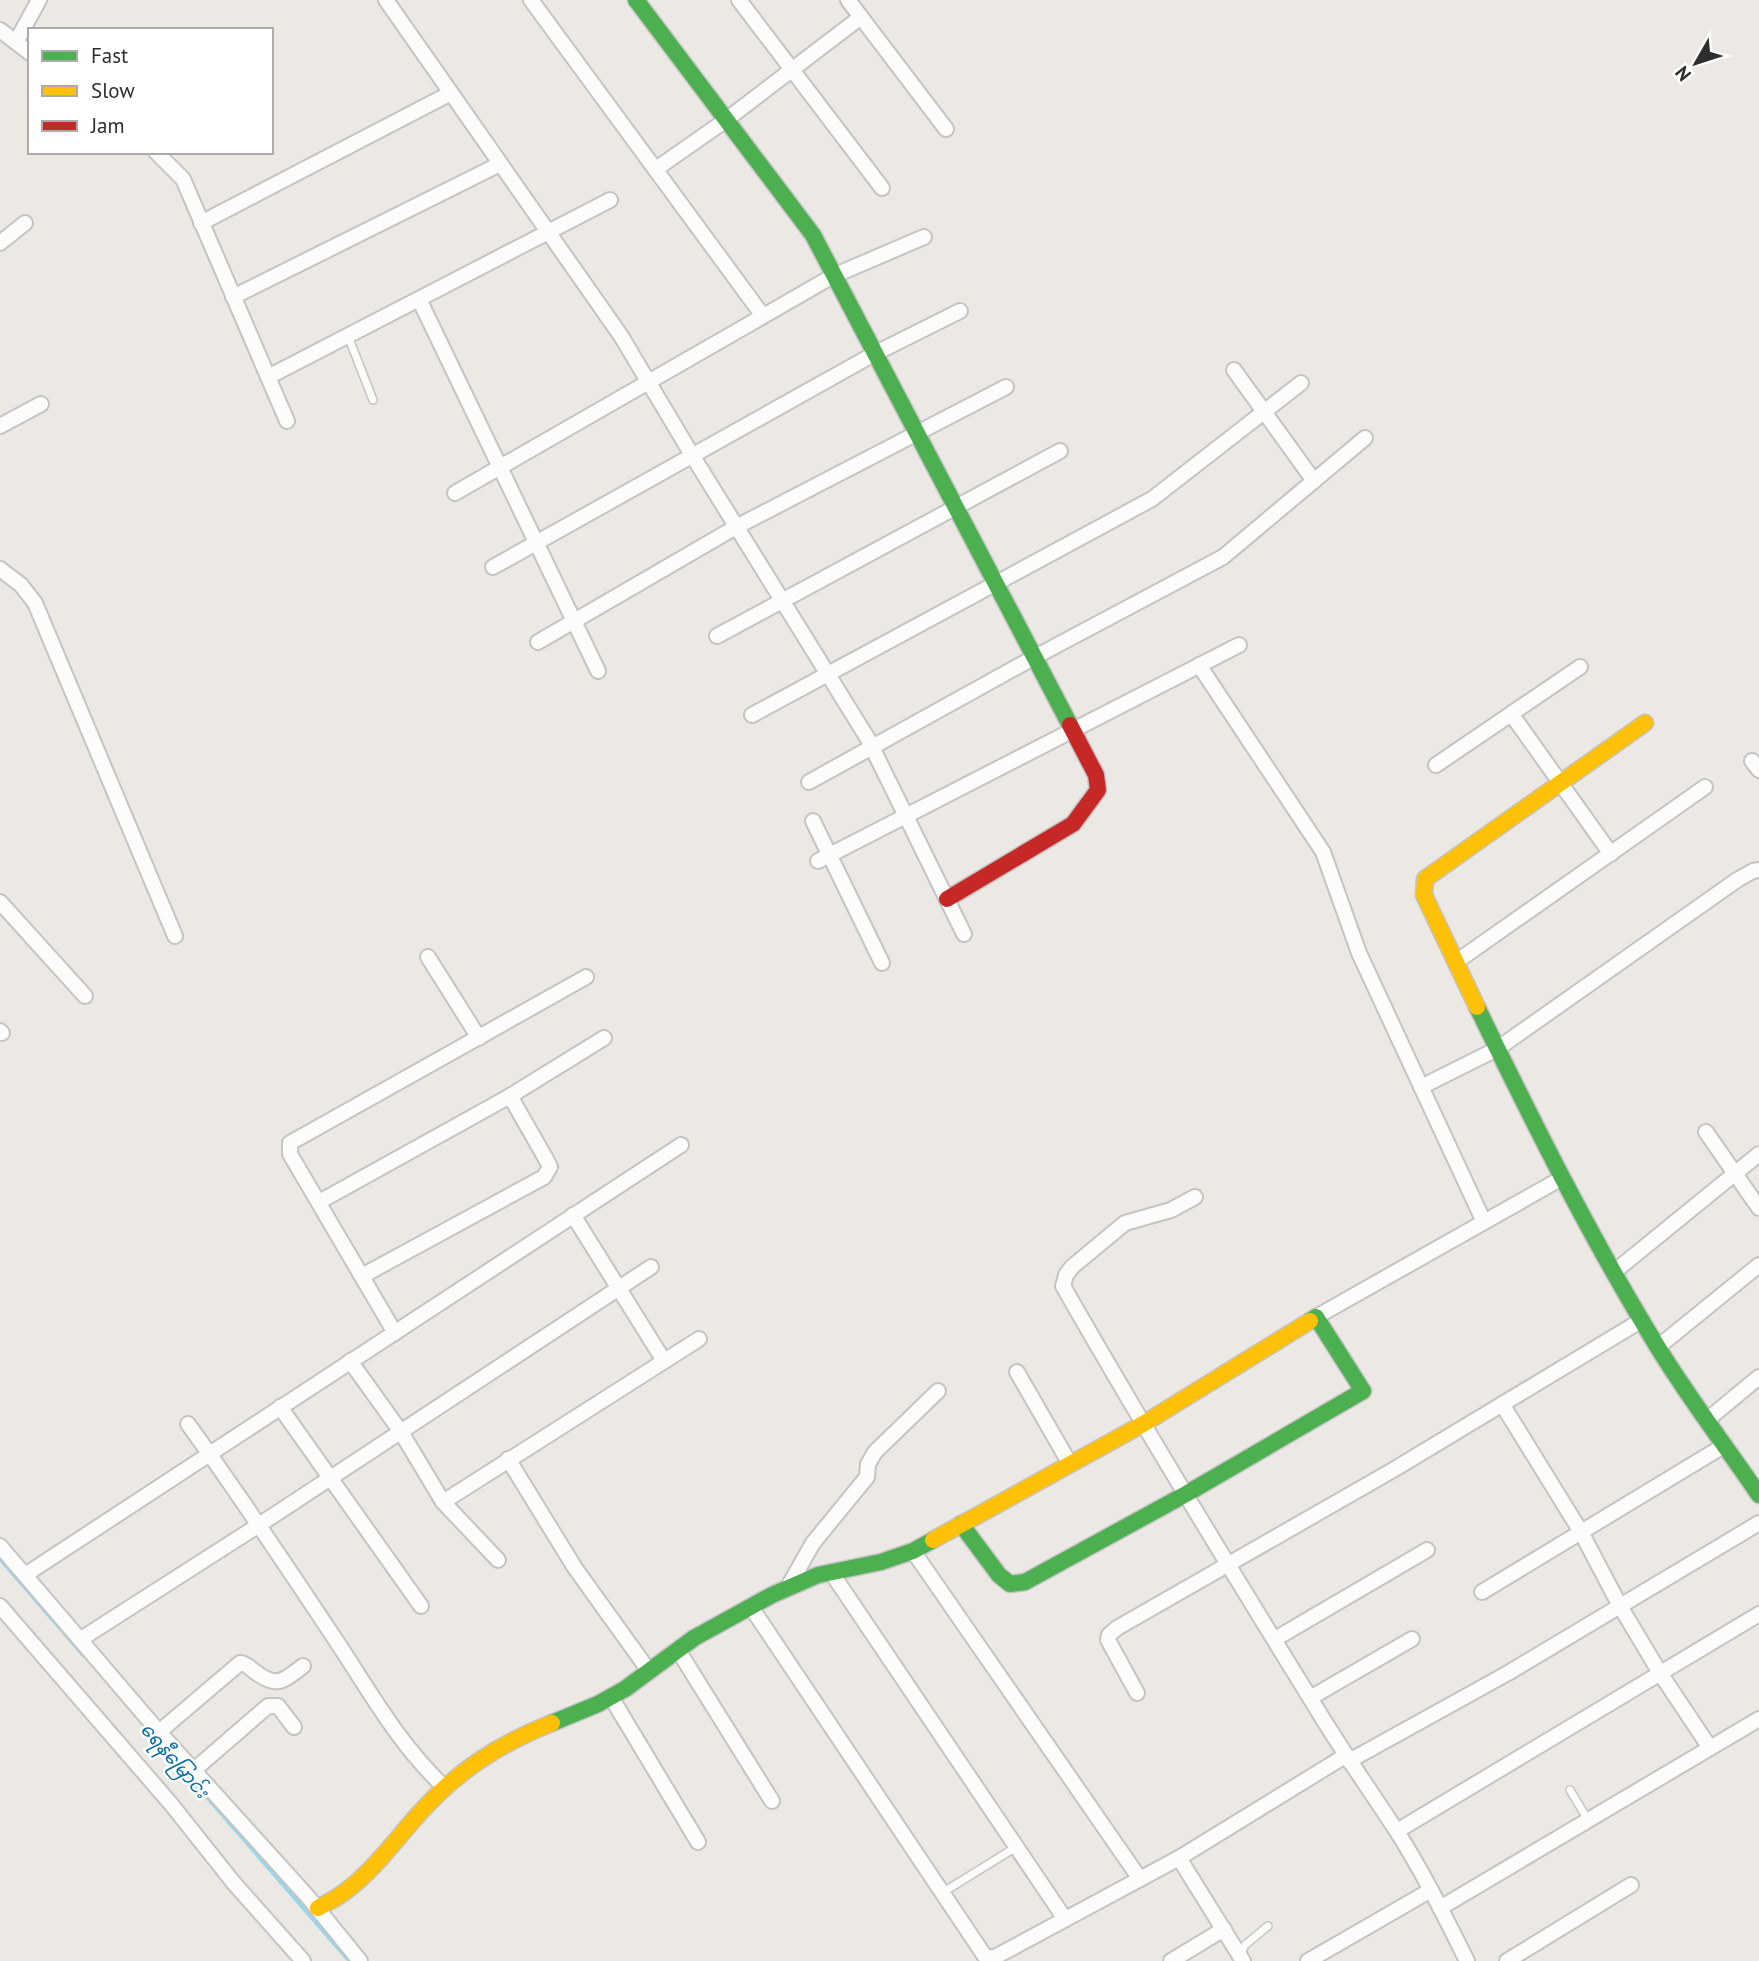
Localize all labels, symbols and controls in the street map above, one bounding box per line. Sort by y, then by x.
legend [28,28,273,154]
north arrow [1661,28,1731,98]
text: Fast [91,42,128,69]
text: N [1670,61,1696,86]
text: Slow [91,77,135,104]
text: Jam [90,112,125,139]
water label: ရေနီမြောင်း [133,1717,216,1806]

